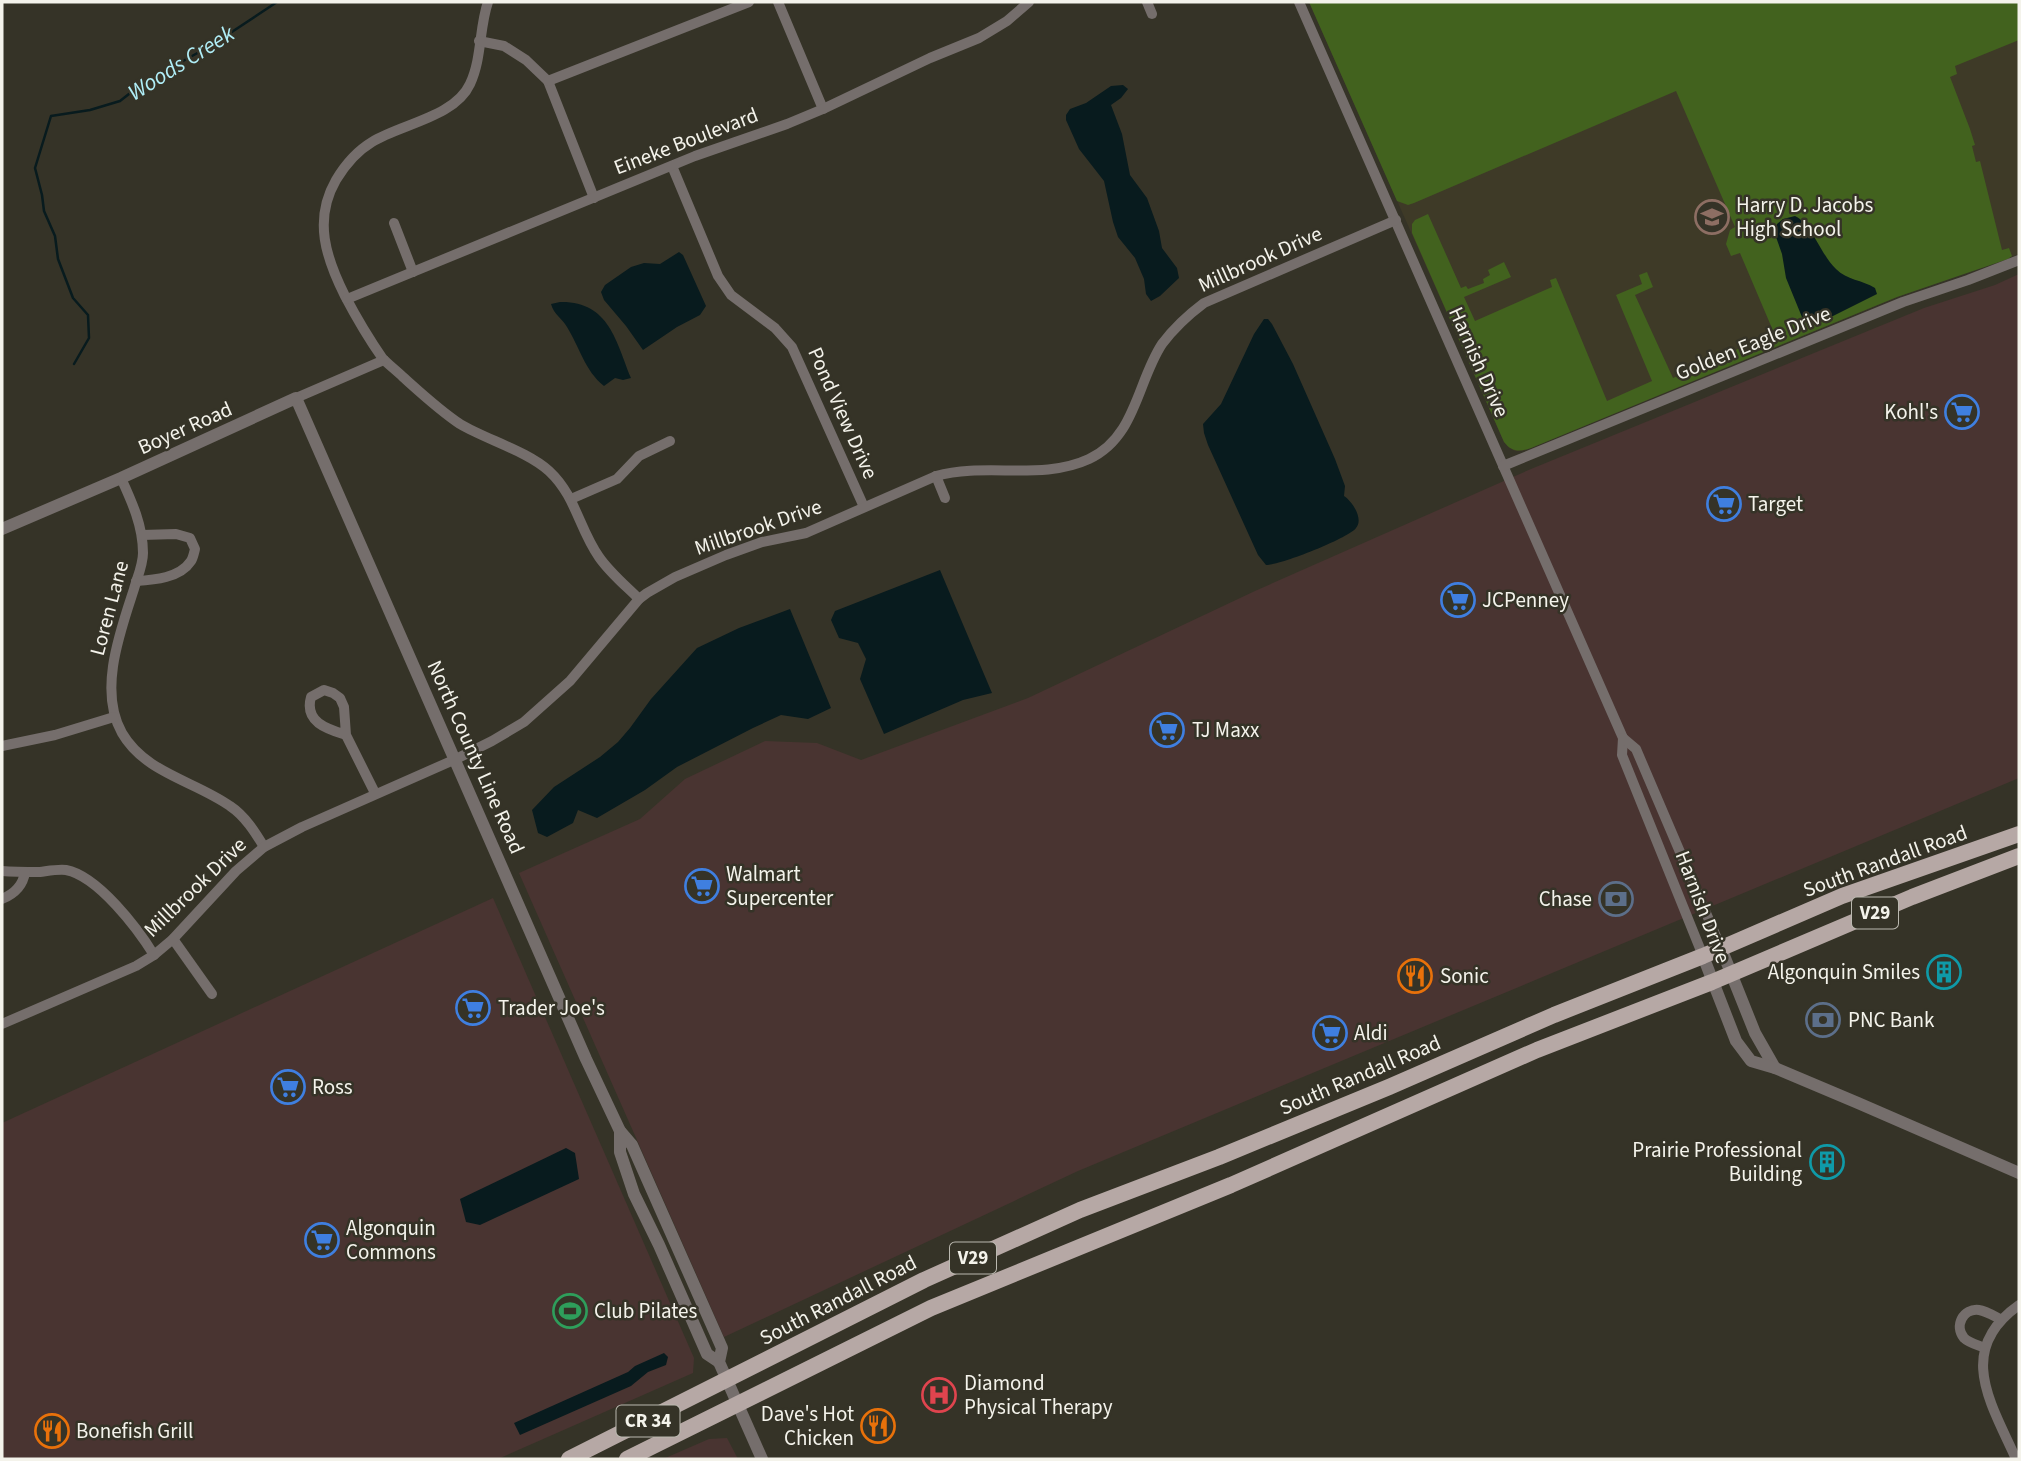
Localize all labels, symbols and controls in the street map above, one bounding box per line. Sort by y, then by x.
water label: Woods Creek [121,17,242,109]
street label: Eineke Boulevard [609,100,763,182]
place label: Harry D. Jacobs High School [1736,190,1873,244]
school or university icon: Harry D. Jacobs High School [1693,198,1731,236]
street label: Millbrook Drive [1193,218,1327,300]
street label: Golden Eagle Drive [1671,298,1835,388]
street label: Harnish Drive [1441,302,1517,422]
street label: Pond View Drive [801,342,885,484]
supermarket icon: Kohl's [1943,393,1981,431]
street label: Boyer Road [133,394,237,462]
place label: Kohl's [1884,397,1938,427]
supermarket icon: Target [1705,485,1743,523]
place label: Target [1748,489,1803,519]
street label: Millbrook Drive [690,491,826,563]
street label: Loren Lane [82,557,136,659]
supermarket icon: JCPenney [1439,581,1477,619]
place label: JCPenney [1482,585,1569,615]
street label: North County Line Road [420,655,532,859]
supermarket icon: TJ Maxx [1148,711,1186,749]
place label: TJ Maxx [1192,715,1260,745]
street label: South Randall Road [1799,817,1971,905]
street label: Millbrook Drive [137,830,253,944]
street label: Harnish Drive [1668,846,1738,968]
place label: Walmart Supercenter [726,859,834,913]
supermarket icon: Walmart Supercenter [683,867,721,905]
bank icon: Chase [1597,880,1635,918]
place label: Chase [1539,884,1592,914]
road number: V29 [1852,897,1898,928]
building icon: Algonquin Smiles [1925,953,1963,991]
restaurant icon: Sonic [1396,957,1434,995]
place label: Algonquin Smiles [1768,957,1920,987]
place label: Sonic [1440,961,1489,991]
supermarket icon: Trader Joe's [454,989,492,1027]
place label: Trader Joe's [498,993,605,1023]
bank icon: PNC Bank [1804,1001,1842,1039]
place label: PNC Bank [1848,1005,1935,1035]
supermarket icon: Aldi [1311,1014,1349,1052]
place label: Aldi [1354,1018,1388,1048]
street label: South Randall Road [1275,1027,1445,1123]
supermarket icon: Ross [269,1068,307,1106]
place label: Ross [312,1072,353,1102]
place label: Prairie Professional Building [1632,1135,1802,1189]
building icon: Prairie Professional Building [1808,1143,1846,1181]
place label: Algonquin Commons [346,1213,436,1267]
supermarket icon: Algonquin Commons [303,1221,341,1259]
road number: V29 [950,1242,996,1274]
street label: South Randall Road [754,1247,922,1353]
sports icon: Club Pilates [551,1292,589,1330]
place label: Club Pilates [594,1296,698,1326]
place label: Diamond Physical Therapy [964,1368,1113,1422]
hospital icon: Diamond Physical Therapy [920,1376,958,1414]
place label: Dave's Hot Chicken [761,1399,854,1453]
road number: CR 34 [616,1406,680,1436]
restaurant icon: Dave's Hot Chicken [859,1407,897,1445]
restaurant icon: Bonefish Grill [33,1412,71,1450]
place label: Bonefish Grill [76,1416,193,1446]

